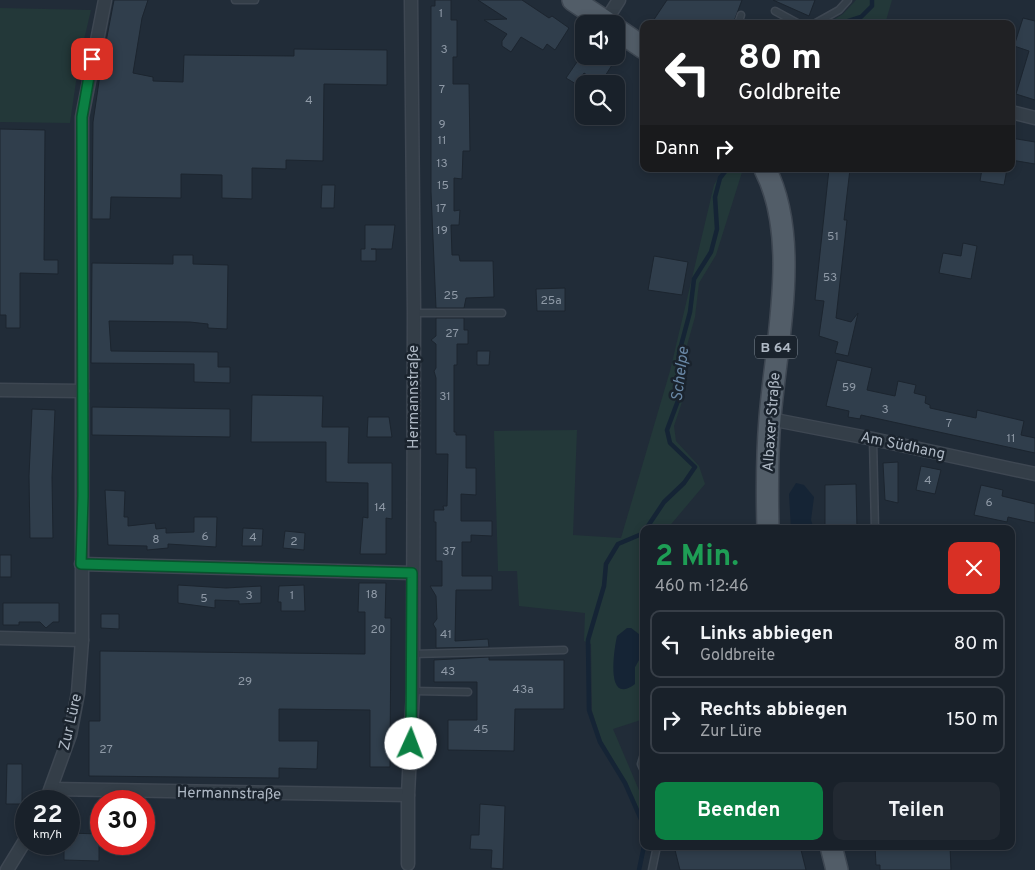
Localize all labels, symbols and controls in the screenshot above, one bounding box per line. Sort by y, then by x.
house number: 1 [439,6,443,22]
map controls [575,15,625,125]
button: sound [575,15,625,65]
text: 80 m [738,37,822,81]
pin [71,38,113,80]
icon: left [655,40,720,105]
house number: 3 [440,42,448,58]
icon: arrive [78,45,106,73]
button: search [575,75,625,125]
text: Goldbreite [738,80,841,107]
house number: 7 [439,82,445,98]
house number: 4 [305,93,313,109]
house number: 9 [438,117,446,133]
house number: 11 [438,133,446,149]
icon: right [710,135,738,163]
text: Dann [655,137,700,161]
house number: 13 [436,156,448,172]
house number: 15 [437,178,449,194]
house number: 17 [436,201,446,217]
house number: 19 [436,223,448,239]
house number: 51 [827,229,839,245]
house number: 53 [823,270,837,286]
house number: 25 [444,288,458,304]
house number: 25a [540,293,562,309]
house number: 27 [445,326,459,342]
road number: B 64 [755,336,797,358]
street label: Hermannstraße [405,345,424,449]
water label: Schelpe [668,345,694,403]
street label: Albaxer Straße [760,372,785,472]
house number: 59 [842,380,856,396]
house number: 31 [439,389,451,405]
house number: 3 [881,402,889,418]
house number: 7 [946,416,952,432]
street label: Am Südhang [859,428,947,465]
house number: 11 [1007,431,1015,447]
house number: 4 [924,473,932,489]
house number: 6 [985,495,993,511]
house number: 14 [374,500,386,516]
house number: 6 [201,529,209,545]
house number: 4 [249,530,257,546]
house number: 8 [152,532,160,548]
house number: 2 [290,534,298,550]
text: 2 Min. [655,539,739,576]
button: close [948,542,1000,594]
house number: 37 [442,544,456,560]
text: 460 m · 12:46 [655,577,748,597]
house number: 18 [366,587,378,603]
house number: 3 [245,588,253,604]
house number: 1 [290,588,294,604]
house number: 5 [200,591,208,607]
house number: 20 [370,622,386,638]
text: Links abbiegen [700,622,833,646]
house number: 41 [440,627,452,643]
icon: left [657,630,685,658]
text: 80 m [954,632,998,656]
text: Goldbreite [700,646,775,666]
house number: 43 [441,664,455,680]
house number: 29 [238,674,252,690]
house number: 43a [512,682,534,698]
street label: Zur Lüre [56,692,87,753]
text: Rechts abbiegen [700,698,848,722]
icon: right [657,706,685,734]
text: 150 m [946,708,998,732]
position arrow [384,717,436,769]
house number: 45 [474,722,488,738]
text: Zur Lüre [700,722,762,742]
house number: 27 [99,742,113,758]
button: Beenden [655,782,823,840]
button: Teilen [833,782,1000,840]
street label: Hermannstraße [177,784,281,805]
speed limit sign: 30 [90,790,155,855]
text: 22 [32,800,63,832]
text: km/h [33,827,62,843]

